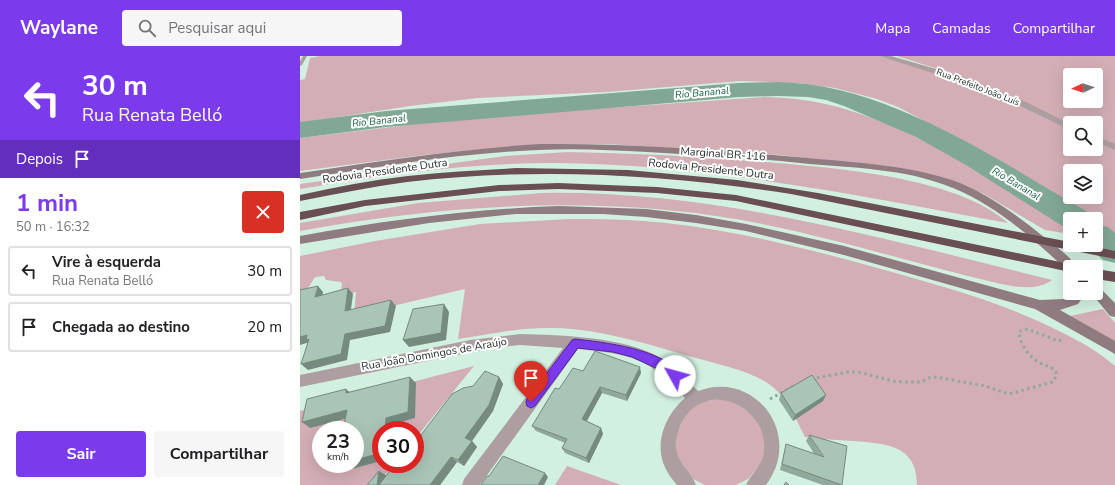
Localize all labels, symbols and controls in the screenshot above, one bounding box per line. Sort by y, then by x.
search box [122,10,402,46]
text: Waylane [20,15,98,41]
icon: search [136,17,158,39]
text: Pesquisar aqui [168,18,266,38]
text: Mapa [875,19,910,38]
text: Camadas [932,19,991,38]
text: Compartilhar [1013,19,1095,38]
street label: Rua Prefeito João Luís [935,66,1021,108]
text: 30 m [82,67,148,105]
north arrow [1063,68,1103,108]
map controls [1063,68,1103,300]
icon: left [16,72,68,124]
water label: Rio Bananal [674,84,730,102]
text: Rua Renata Belló [82,103,222,127]
water label: Rio Bananal [351,111,407,131]
button: search [1063,116,1103,156]
street label: Marginal BR-116 [680,144,766,164]
icon: arrive [71,148,93,170]
text: Depois [16,149,63,169]
street label: Rodovia Presidente Dutra [322,155,449,187]
street label: Rodovia Presidente Dutra [648,155,775,183]
water label: Rio Bananal [989,164,1043,204]
button: layers [1063,164,1103,204]
text: 1 min [16,187,78,219]
button: close [242,191,284,233]
button: + [1063,212,1103,252]
text: 50 m · 16:32 [16,218,90,236]
text: Vire à esquerda [52,252,161,272]
icon: left [18,260,40,282]
button: − [1063,260,1103,300]
text: 30 m [247,261,282,281]
text: Rua Renata Belló [52,272,153,290]
icon: arrive [18,316,40,338]
text: Chegada ao destino [52,317,190,337]
text: 20 m [247,317,282,337]
street label: Rua João Domingos de Araújo [360,334,508,374]
position arrow [654,355,696,397]
pin [514,361,548,402]
icon: arrive [520,367,542,389]
speed limit sign: 30 [372,421,424,473]
text: 23 [326,428,350,455]
button: Sair [16,431,146,477]
button: Compartilhar [154,431,284,477]
text: km/h [327,450,349,464]

